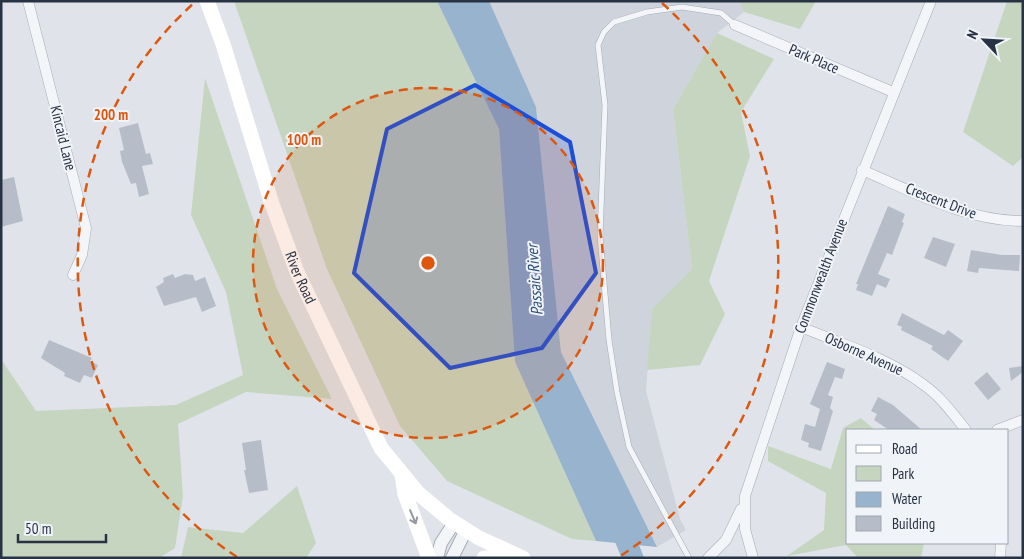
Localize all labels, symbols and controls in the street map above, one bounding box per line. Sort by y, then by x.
north arrow [959,15,1009,65]
text: N [962,27,982,42]
street label: Park Place [786,40,842,78]
street label: Kincaid Lane [46,103,81,172]
text: 200 m [94,105,128,124]
text: 100 m [287,130,321,149]
street label: Crescent Drive [903,178,979,223]
street label: Commonwealth Avenue [790,216,851,336]
water label: Passaic River [521,241,546,316]
street label: River Road [281,248,321,307]
centre of rings [419,254,437,272]
street label: Osborne Avenue [822,328,906,379]
legend [846,429,1009,544]
text: Road [892,439,918,458]
text: Park [892,464,914,483]
text: Water [892,489,923,508]
one-way arrow [409,509,419,524]
scale bar [18,512,105,544]
text: Building [892,514,935,533]
text: 50 m [25,519,51,538]

